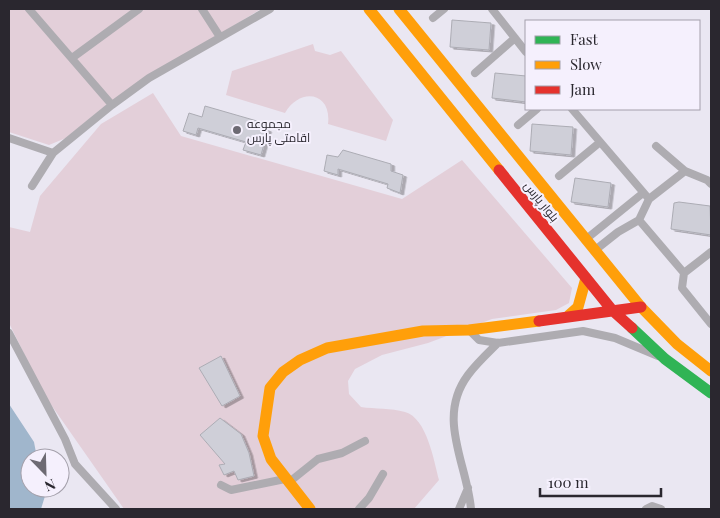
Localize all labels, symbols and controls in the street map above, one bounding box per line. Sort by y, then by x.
legend [525,20,700,110]
text: Fast [570,29,599,49]
text: Slow [570,54,602,74]
text: Jam [569,79,596,99]
place label: مجموعه اقامتی پارس [247,115,310,147]
marker: مجموعه اقامتی پارس [231,124,243,136]
street label: بلوار پارس [519,177,563,226]
north arrow [20,448,70,498]
scale bar [540,466,661,498]
text: 100 m [548,472,589,492]
text: N [42,475,59,496]

